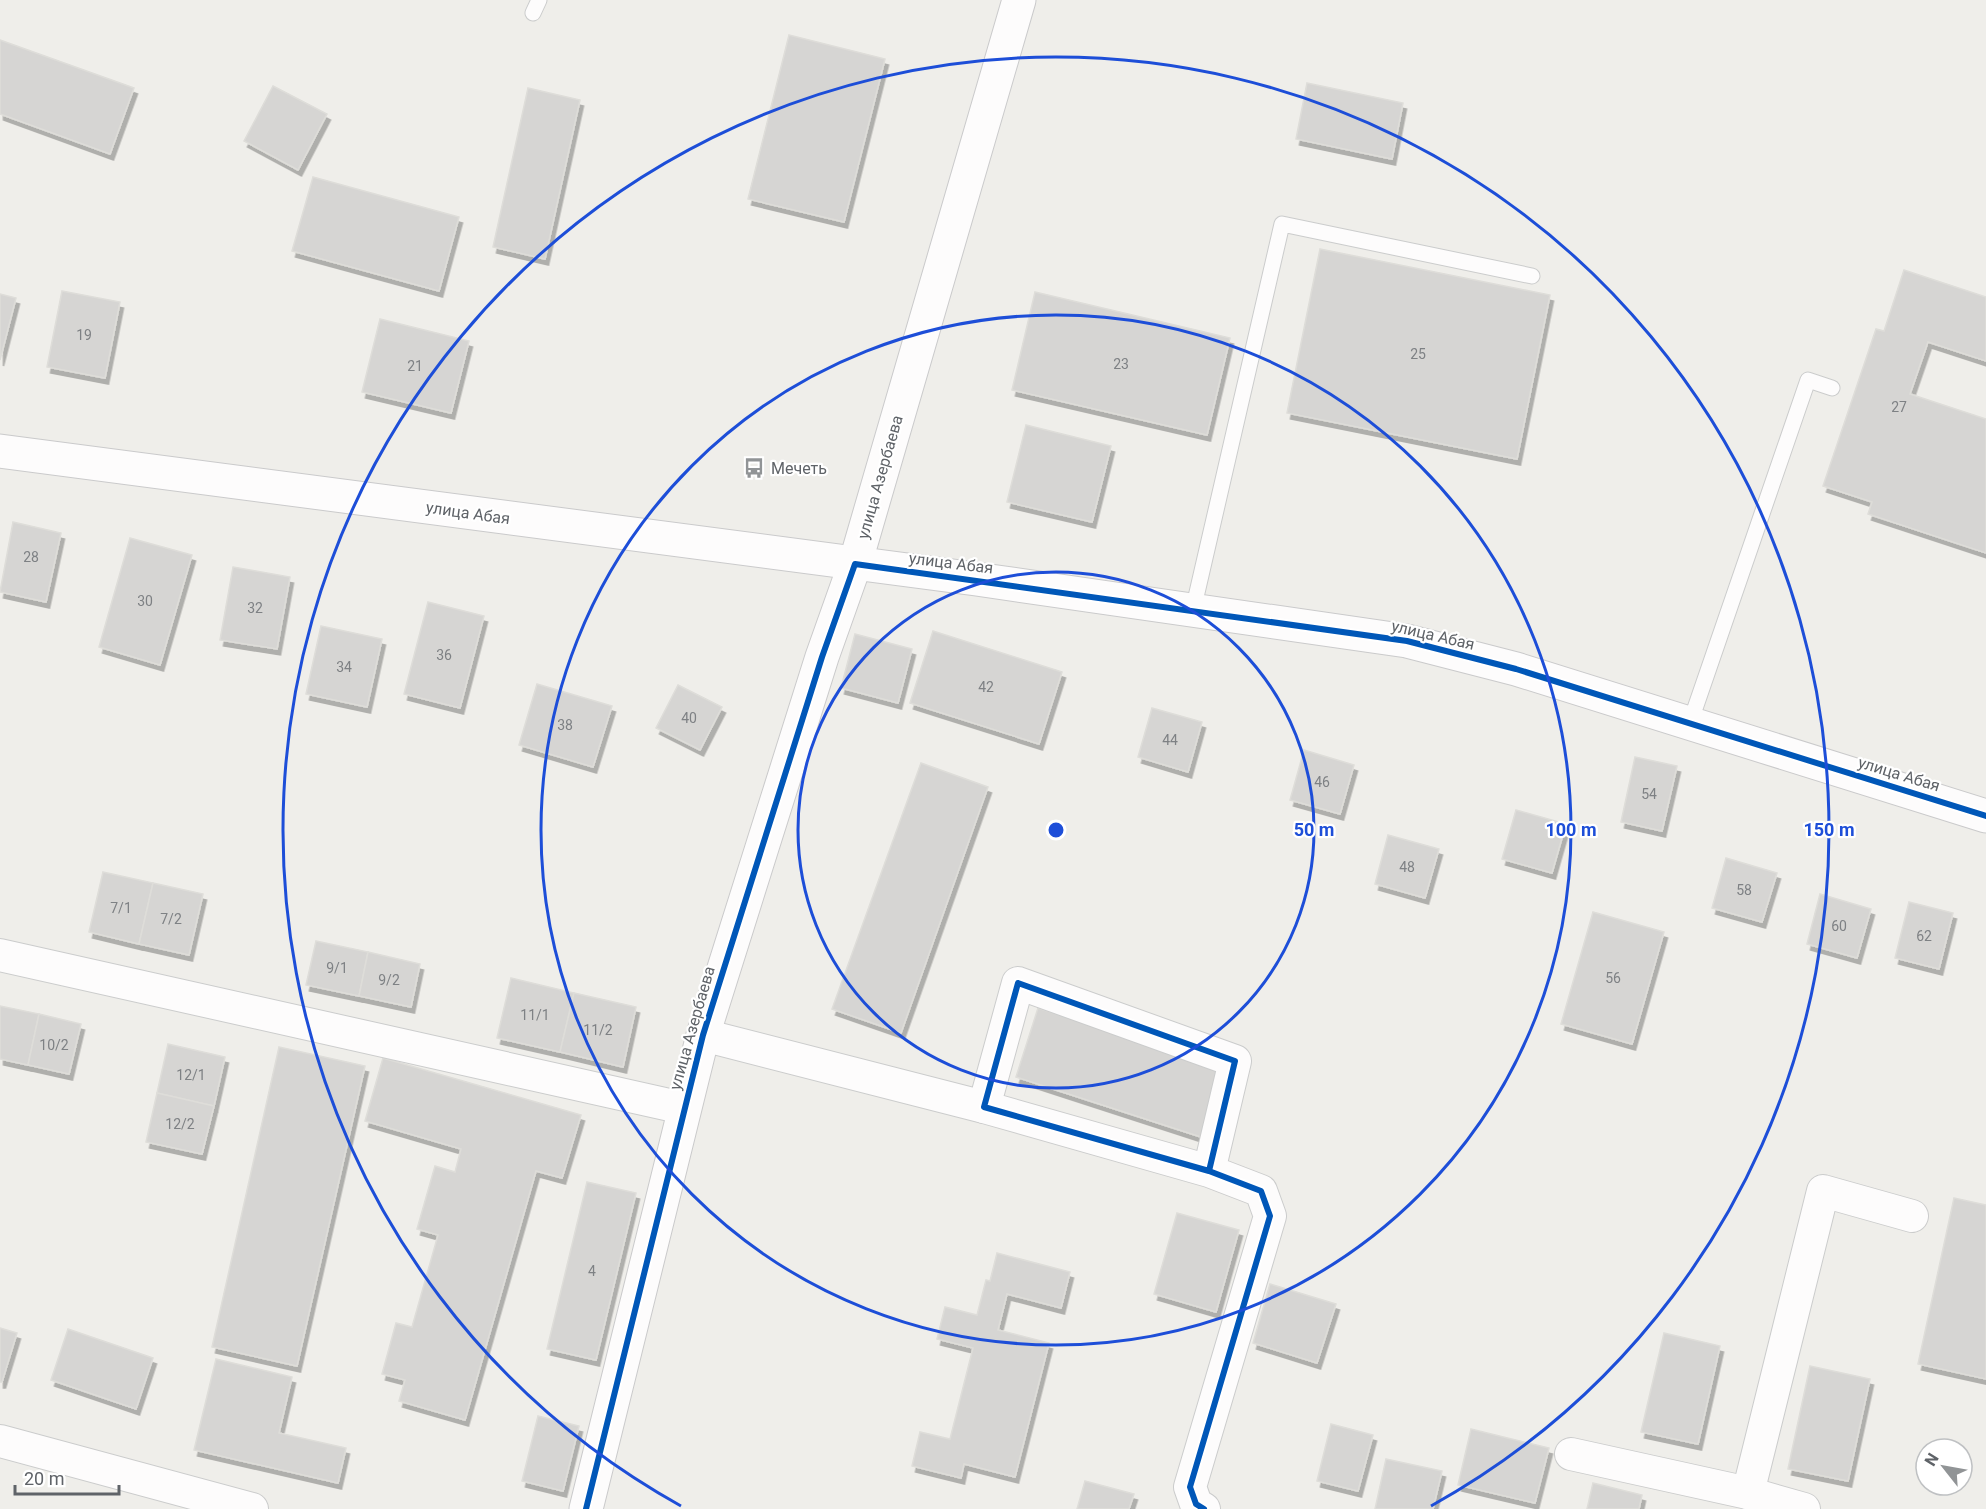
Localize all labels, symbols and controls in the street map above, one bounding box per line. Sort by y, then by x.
house number: 19 [76,327,92,343]
house number: 25 [1410,346,1426,362]
house number: 23 [1113,356,1129,372]
house number: 21 [407,358,423,374]
house number: 27 [1891,399,1907,415]
street label: улица Азербаева [853,413,907,541]
bus stop icon: Мечеть [742,456,766,480]
place label: Мечеть [771,459,827,478]
street label: улица Абая [425,498,511,528]
street label: улица Абая [908,548,994,578]
house number: 28 [23,549,39,565]
house number: 30 [137,593,153,609]
house number: 32 [247,600,263,616]
street label: улица Абая [1390,616,1476,654]
house number: 36 [436,647,452,663]
house number: 34 [336,659,352,675]
house number: 42 [978,679,994,695]
house number: 40 [681,710,697,726]
house number: 38 [557,717,573,733]
house number: 44 [1162,732,1178,748]
street label: улица Абая [1856,753,1942,795]
house number: 46 [1314,774,1330,790]
house number: 54 [1641,786,1657,802]
text: 50 m [1294,819,1334,840]
text: 100 m [1545,819,1597,840]
text: 150 m [1803,819,1855,840]
centre of rings [1046,820,1066,840]
house number: 48 [1399,859,1415,875]
house number: 58 [1736,882,1752,898]
house number: 7/1 [110,900,132,916]
house number: 7/2 [160,911,182,927]
house number: 60 [1831,918,1847,934]
house number: 62 [1916,928,1932,944]
house number: 9/1 [326,960,348,976]
street label: улица Азербаева [665,964,719,1092]
house number: 56 [1605,970,1621,986]
house number: 9/2 [378,972,400,988]
house number: 11/1 [520,1007,550,1023]
house number: 11/2 [583,1022,613,1038]
house number: 10/2 [39,1037,69,1053]
house number: 12/1 [176,1067,206,1083]
house number: 12/2 [165,1116,195,1132]
house number: 4 [588,1263,596,1279]
north arrow [1914,1437,1974,1497]
text: N [1921,1450,1943,1469]
scale bar [15,1458,118,1496]
text: 20 m [24,1468,64,1489]

